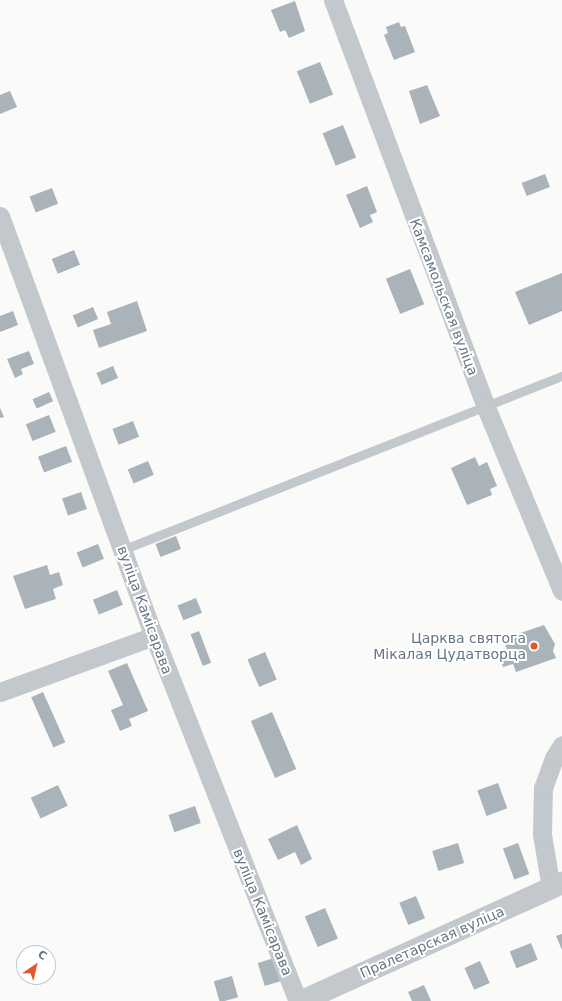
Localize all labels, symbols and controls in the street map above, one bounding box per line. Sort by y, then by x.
street label: Камсамольская вуліца [406,216,482,378]
street label: вуліца Камісарава [114,543,176,677]
place label: Царква святога Мікалая Цудатворца [373,630,526,662]
marker: Царква святога Мікалая Цудатворца [529,641,539,651]
street label: вуліца Камісарава [230,846,296,978]
street label: Пралетарская вуліца [357,903,507,981]
north arrow [16,945,56,985]
text: С [35,948,49,963]

